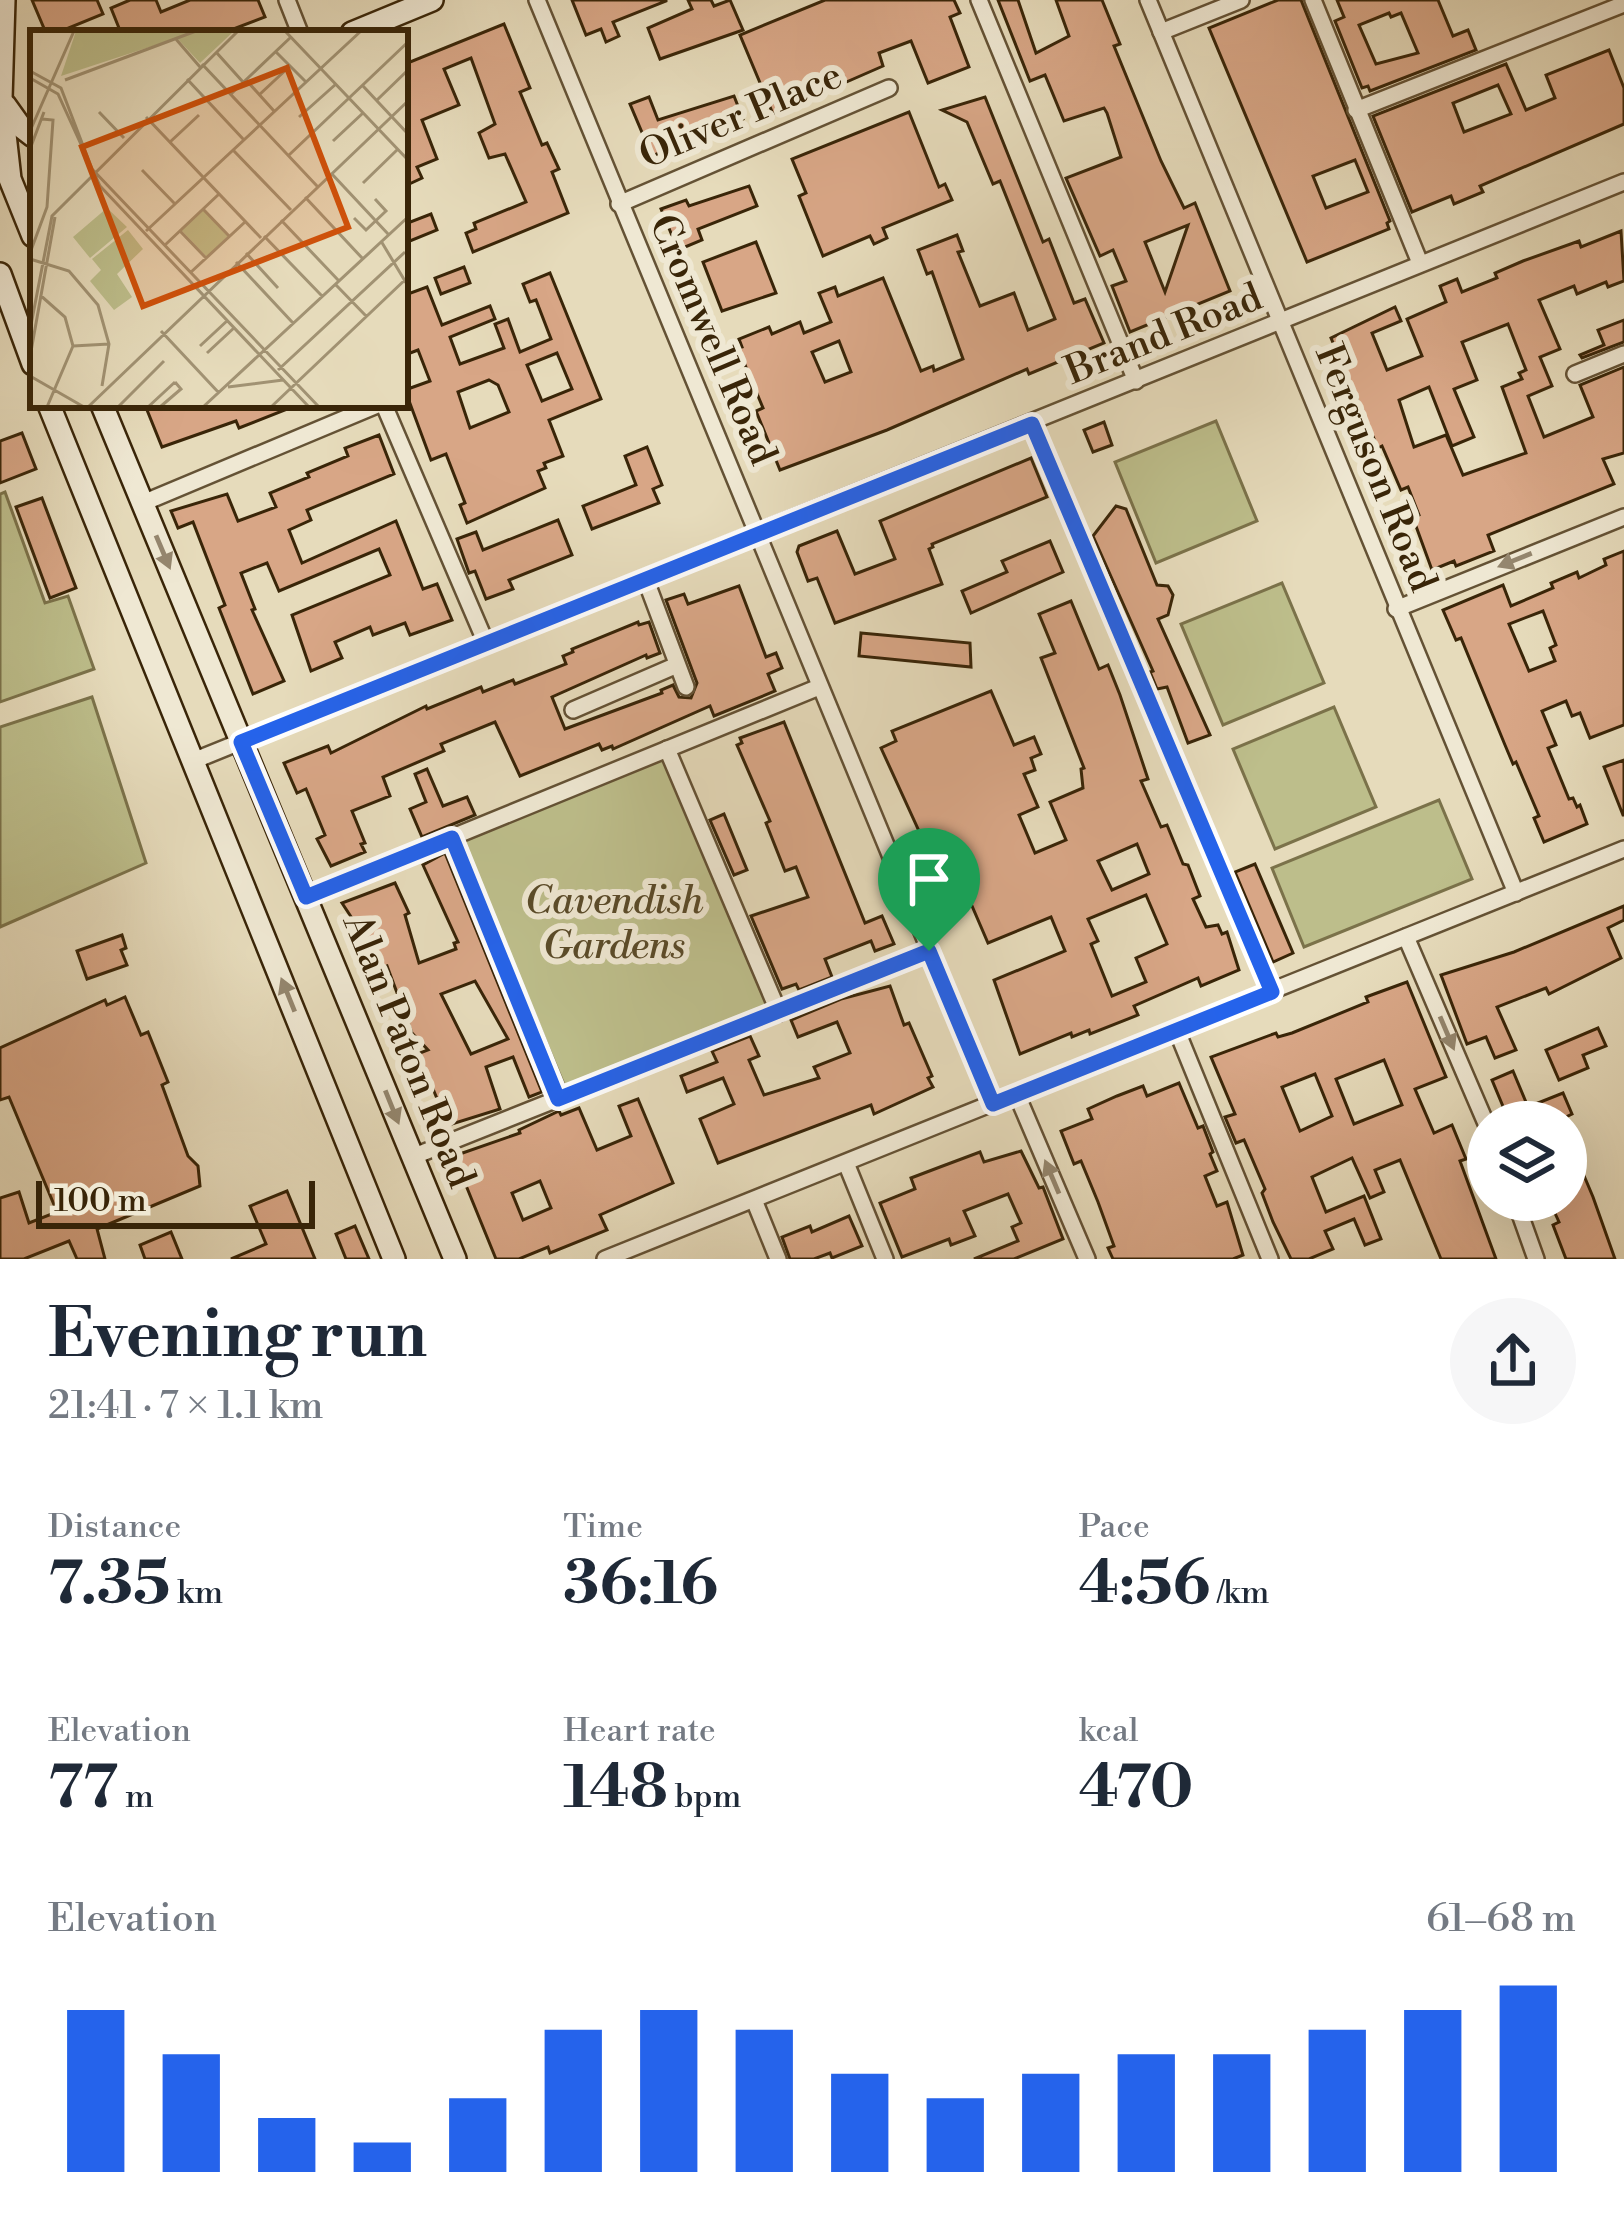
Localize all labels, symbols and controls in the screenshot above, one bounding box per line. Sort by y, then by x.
inset map [30,30,408,408]
street label: Oliver Place [632,51,850,181]
street label: Cromwell Road [637,208,787,472]
street label: Brand Road [1058,273,1269,397]
street label: Ferguson Road [1303,337,1447,599]
one-way arrow [154,534,173,570]
one-way arrow [1497,552,1533,571]
pin [878,828,980,951]
icon: arrive [896,846,962,912]
park label: Cavendish Gardens [525,877,704,971]
street label: Alan Paton Road [330,906,485,1195]
one-way arrow [277,976,296,1012]
one-way arrow [1438,1015,1457,1051]
one-way arrow [383,1089,402,1125]
map controls [1467,1101,1587,1221]
button: layers [1467,1101,1587,1221]
one-way arrow [1042,1159,1061,1195]
scale bar [36,1175,315,1228]
text: 100 m [54,1181,147,1222]
text: Evening run [48,1295,427,1378]
button: share [1450,1298,1576,1424]
text: 21:41 · 7 × 1.1 km [48,1382,323,1431]
text: Distance [48,1507,181,1548]
text: Time [563,1507,643,1548]
text: Pace [1079,1507,1150,1548]
text: 7.35 [48,1548,170,1623]
text: 36:16 [563,1548,718,1623]
text: 4:56 [1079,1548,1210,1623]
text: km [170,1573,223,1614]
text: /km [1210,1573,1270,1614]
text: Elevation [48,1711,191,1752]
text: Heart rate [563,1711,716,1752]
text: kcal [1079,1711,1139,1752]
text: 77 [48,1752,118,1827]
text: 148 [563,1752,668,1827]
text: 470 [1079,1752,1193,1827]
text: m [118,1777,154,1818]
text: bpm [668,1777,742,1818]
text: Elevation [48,1895,217,1944]
text: 61–68 m [1426,1895,1576,1944]

